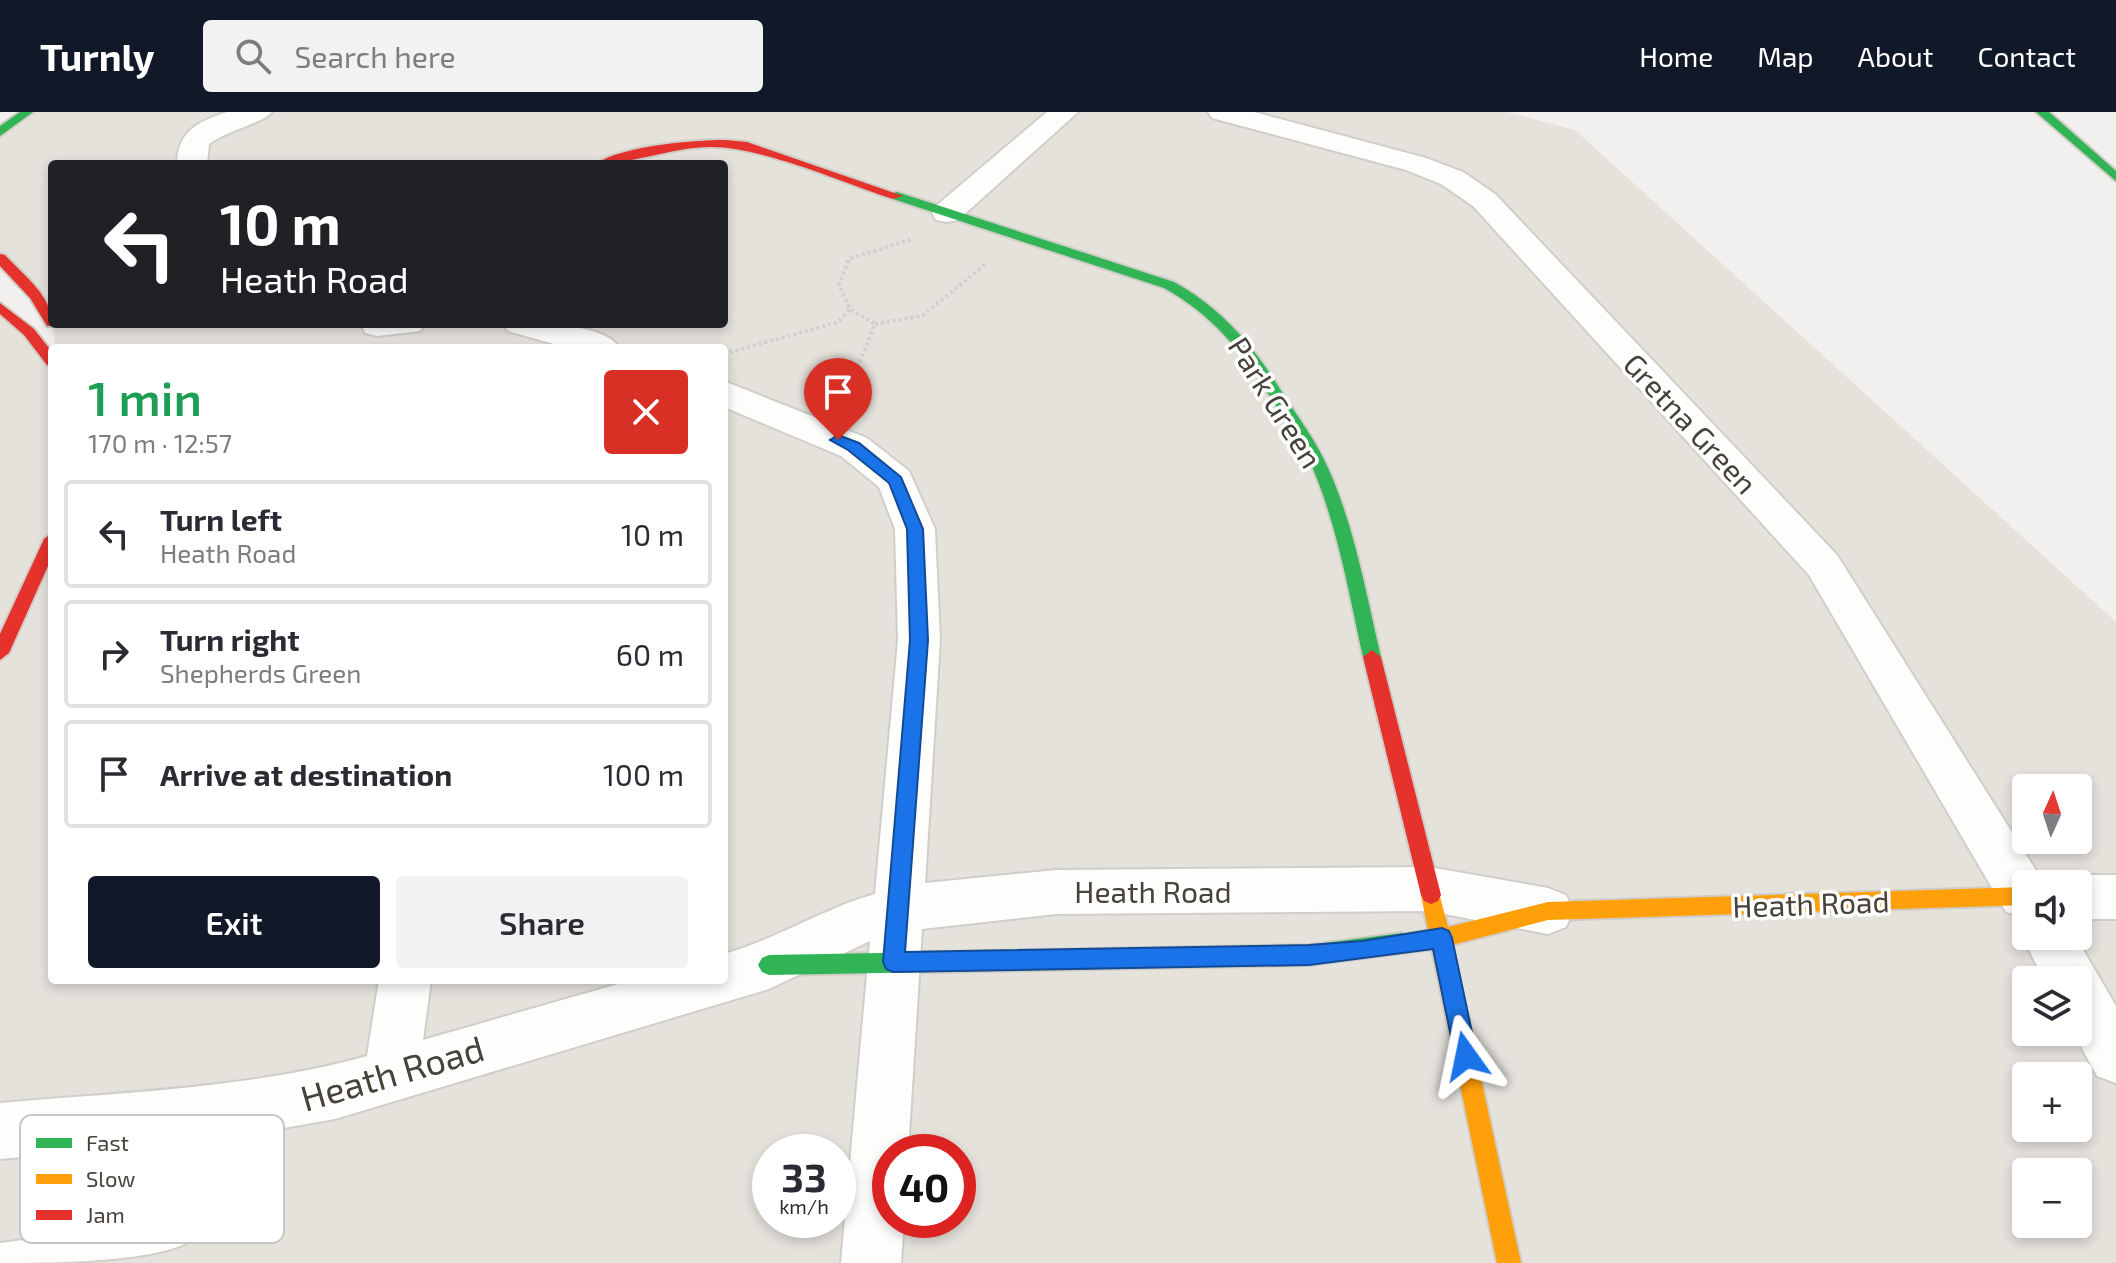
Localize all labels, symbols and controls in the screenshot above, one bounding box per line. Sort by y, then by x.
search box [203,20,763,92]
text: Turnly [40,33,155,79]
icon: search [231,34,275,78]
text: Search here [295,38,456,74]
text: Home [1639,39,1713,73]
text: Map [1757,39,1814,73]
text: About [1858,39,1933,73]
text: Contact [1977,39,2076,73]
text: 10 m [220,189,341,256]
icon: left [88,192,192,296]
text: Heath Road [220,257,409,300]
street label: Park Green [1222,330,1330,474]
street label: Gretna Green [1617,345,1765,501]
pin [804,358,872,440]
text: 1 min [88,368,202,426]
button: close [604,370,688,454]
icon: arrive [816,370,860,414]
text: 170 m · 12:57 [88,427,232,458]
text: Turn left [160,501,282,537]
icon: left [92,512,136,556]
text: 10 m [621,516,684,552]
text: Heath Road [160,537,296,568]
text: Turn right [160,621,300,657]
icon: right [92,632,136,676]
text: 60 m [616,636,684,672]
text: Shepherds Green [160,657,361,688]
icon: arrive [92,752,136,796]
text: Arrive at destination [160,756,452,792]
text: 100 m [603,756,684,792]
north arrow [2012,774,2092,854]
map controls [2012,774,2092,1238]
button: sound [2012,870,2092,950]
street label: Heath Road [1074,873,1232,909]
button: Exit [88,876,380,968]
button: Share [396,876,688,968]
street label: Heath Road [1732,882,1890,924]
button: layers [2012,966,2092,1046]
position arrow [1424,1014,1508,1098]
street label: Heath Road [295,1025,489,1119]
button: + [2012,1062,2092,1142]
legend [20,1115,284,1243]
text: Fast [86,1129,129,1155]
speed limit sign: 40 [872,1134,976,1238]
text: 33 [781,1152,827,1200]
button: − [2012,1158,2092,1238]
text: Slow [86,1165,135,1191]
text: km/h [779,1194,829,1218]
text: Jam [86,1201,125,1227]

